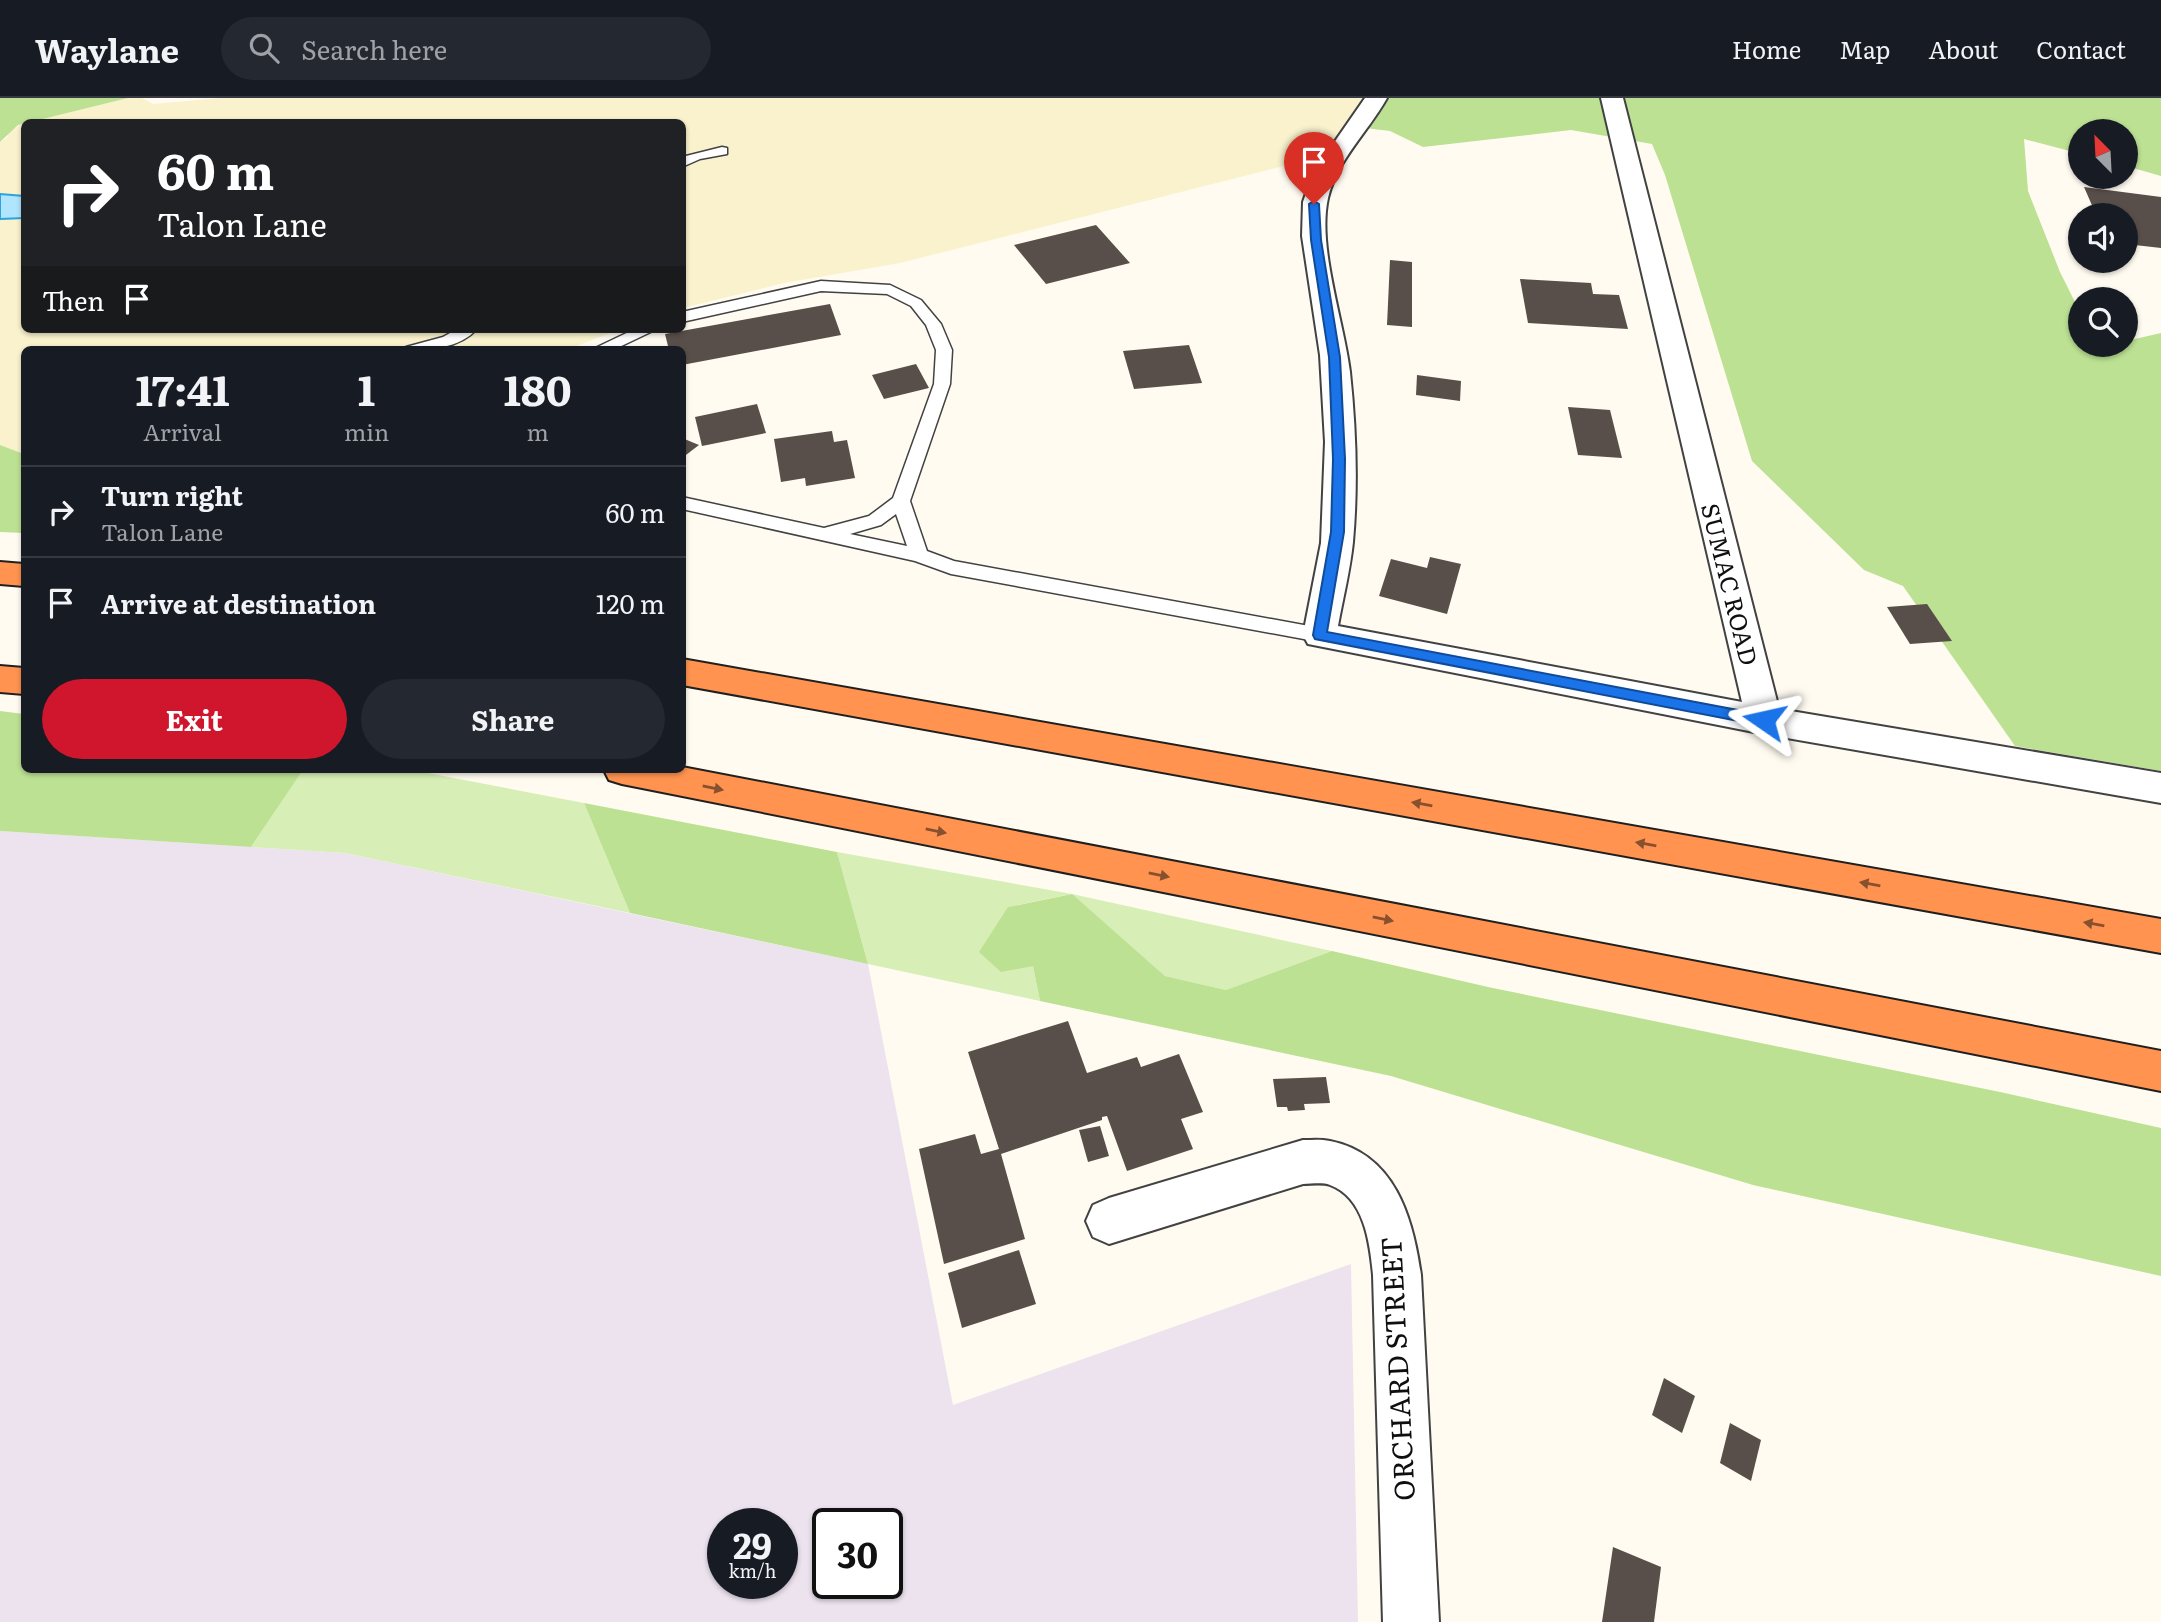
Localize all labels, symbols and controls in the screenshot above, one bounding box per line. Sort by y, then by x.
search box [221,17,711,80]
text: Waylane [35,24,179,73]
icon: search [245,29,283,67]
text: Search here [301,29,447,68]
text: Home [1732,31,1801,66]
text: Map [1839,31,1890,66]
text: About [1928,31,1998,66]
text: Contact [2036,31,2126,66]
north arrow [2068,119,2138,189]
map controls [2068,119,2138,357]
text: 60 m [157,132,274,205]
pin [1284,132,1344,204]
icon: arrive [1295,143,1333,181]
icon: right [42,147,133,238]
text: Talon Lane [157,199,327,247]
button: sound [2068,203,2138,273]
text: Then [42,280,104,319]
icon: arrive [118,280,156,318]
button: search [2068,287,2138,357]
text: 17:41 [135,357,230,419]
text: 1 [358,357,375,419]
text: 180 [504,357,572,419]
text: Arrival [143,414,222,448]
text: min [344,414,389,448]
text: m [526,414,549,448]
text: Turn right [101,475,243,514]
text: 60 m [606,492,665,531]
icon: right [42,493,80,531]
street label: SUMAC ROAD [1694,499,1768,669]
text: Talon Lane [101,514,223,548]
text: Arrive at destination [101,583,376,622]
text: 120 m [596,583,665,622]
icon: arrive [42,584,80,622]
button: Exit [42,679,347,759]
button: Share [361,679,665,759]
position arrow [1727,683,1801,757]
one-way arrow [702,782,724,793]
one-way arrow [1411,798,1433,809]
one-way arrow [925,826,947,837]
one-way arrow [1635,838,1657,849]
one-way arrow [1148,870,1170,881]
one-way arrow [1859,878,1881,889]
one-way arrow [1372,913,1394,924]
one-way arrow [2083,918,2105,929]
street label: ORCHARD STREET [1368,1236,1424,1502]
speed limit sign: 30 [812,1508,903,1599]
text: 29 [733,1518,772,1570]
text: km/h [729,1557,776,1584]

